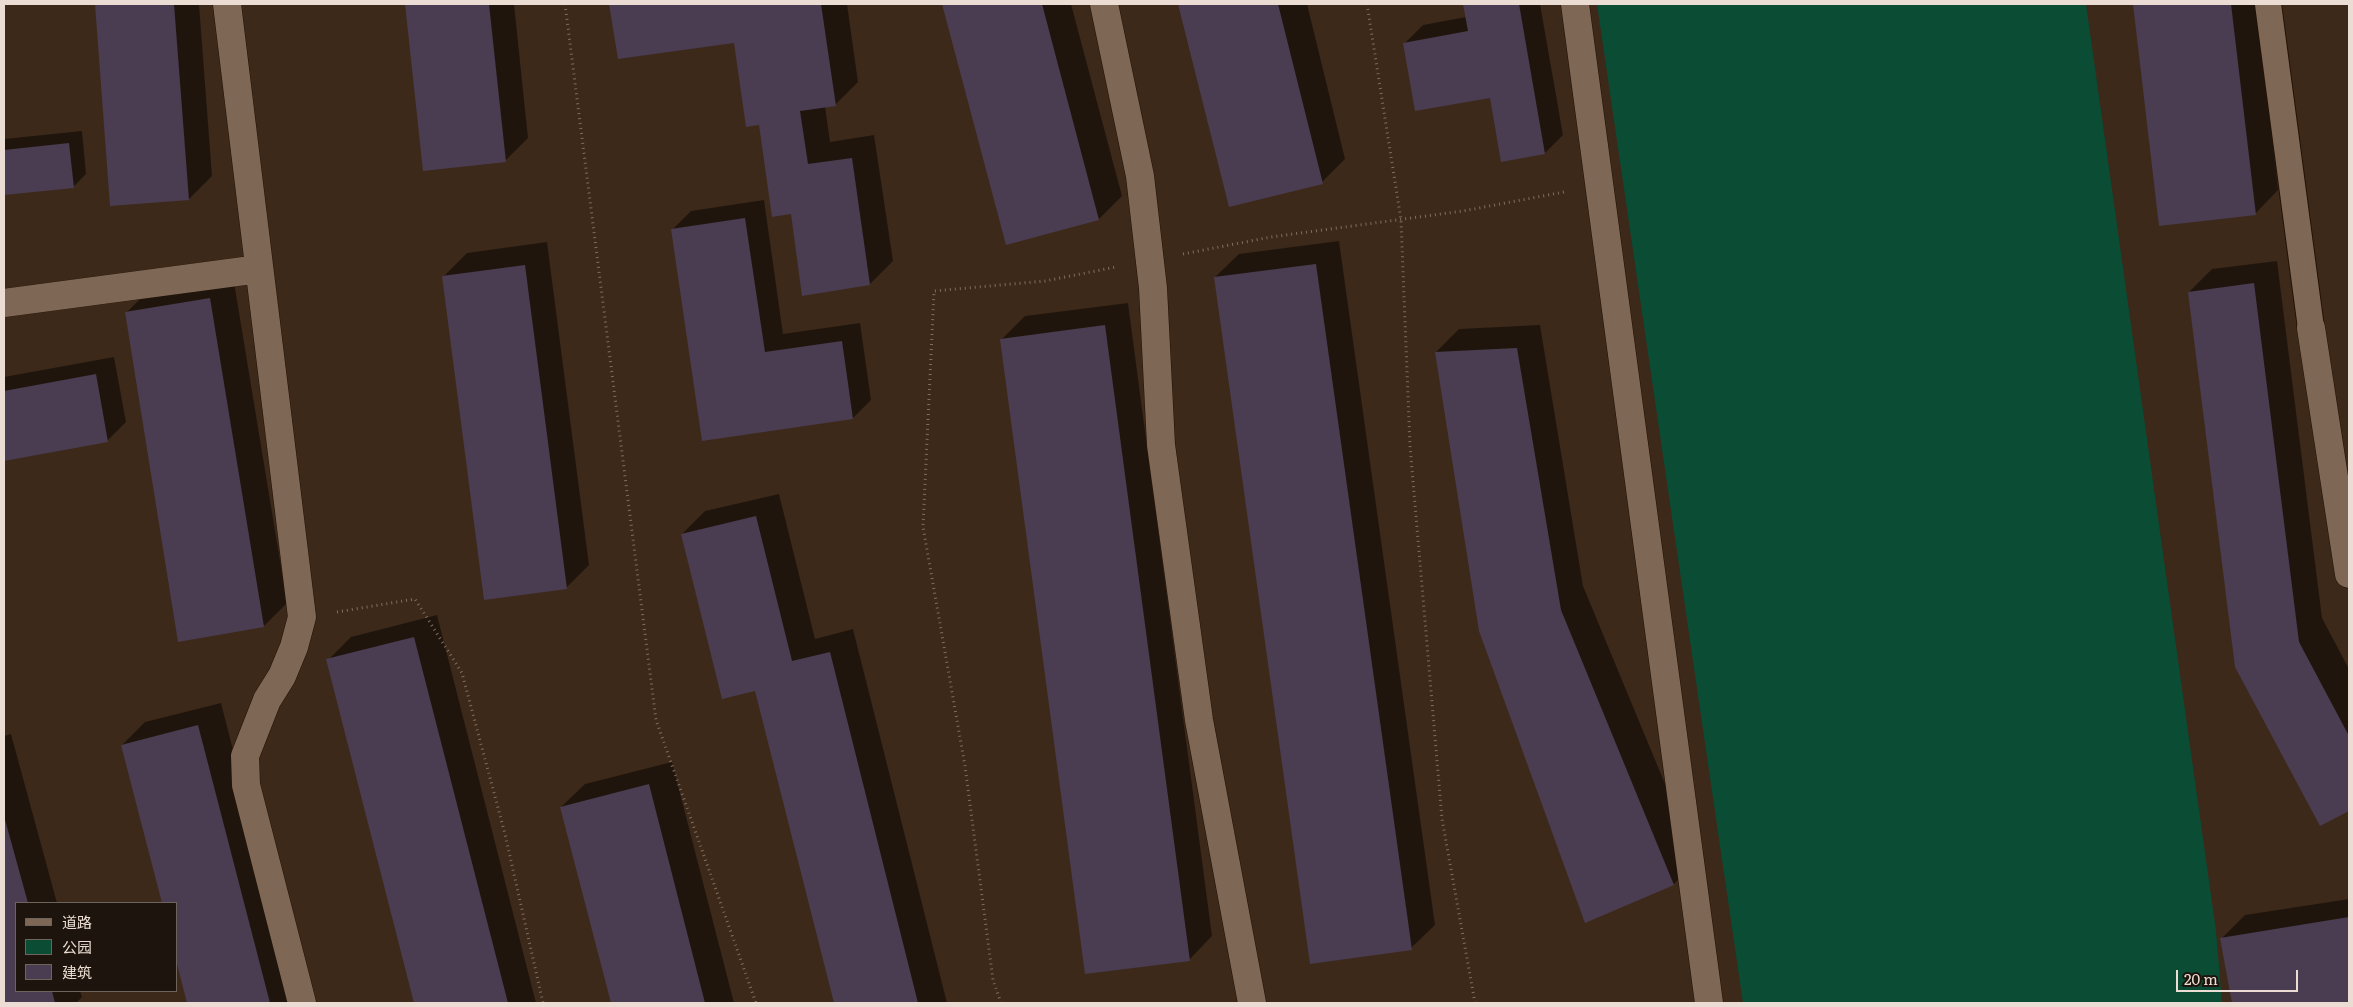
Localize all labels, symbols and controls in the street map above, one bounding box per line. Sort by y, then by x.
legend [15,902,178,992]
text: 道路 [62,910,92,933]
text: 公园 [62,935,92,958]
text: 建筑 [62,960,92,983]
scale bar [2178,960,2300,992]
text: 20 m [2184,967,2218,990]

